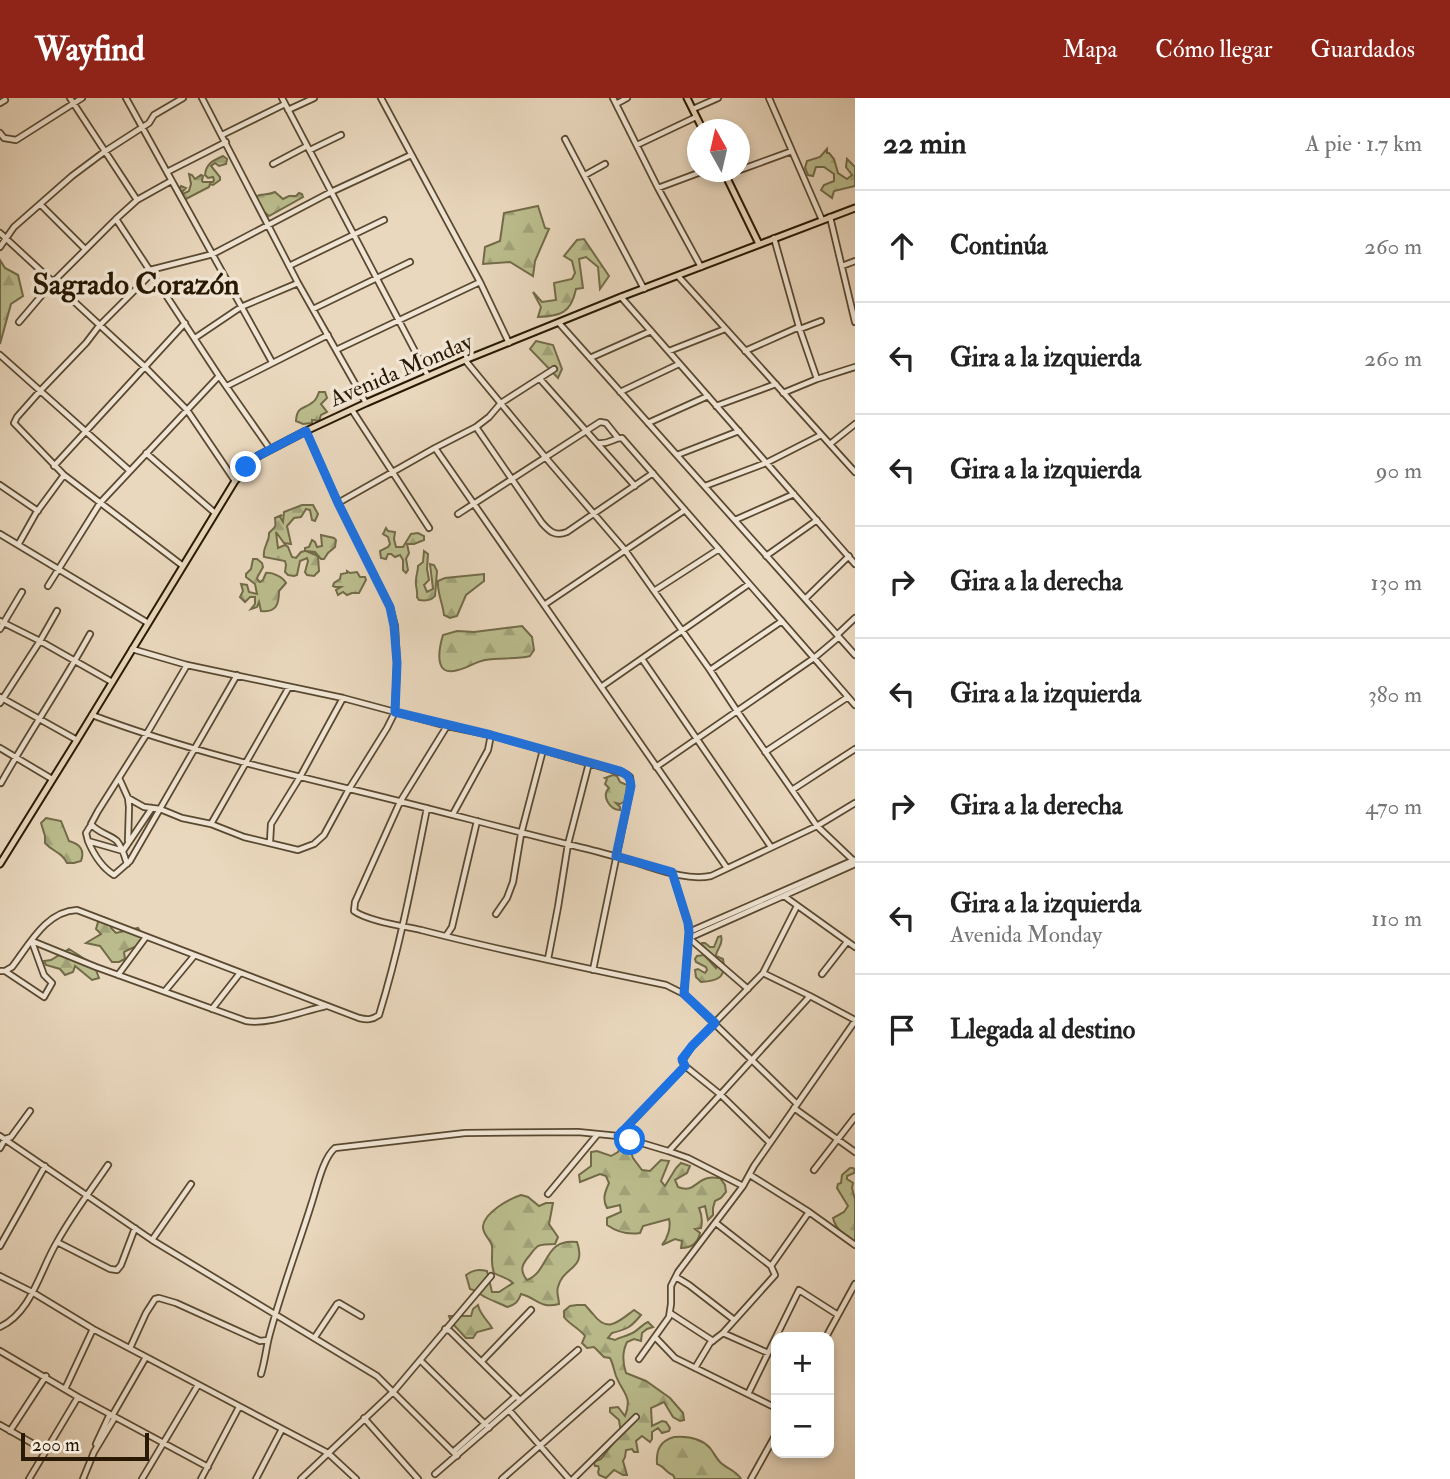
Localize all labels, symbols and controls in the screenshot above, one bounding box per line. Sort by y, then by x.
text: Wayfind [35,29,145,70]
text: Mapa [1062,34,1117,65]
text: Cómo llegar [1155,34,1272,65]
text: Guardados [1310,34,1415,65]
north arrow [687,119,750,182]
text: 22 min [883,125,966,162]
text: A pie · 1.7 km [1305,129,1422,158]
icon: ahead [883,227,921,265]
text: Continúa [950,230,1048,262]
text: 260 m [1364,232,1422,261]
district label: Sagrado Corazón [32,266,240,303]
street label: Avenida Monday [324,327,478,413]
icon: left [883,339,921,377]
text: Gira a la izquierda [950,342,1141,374]
text: 260 m [1364,344,1422,373]
route end [230,451,261,482]
icon: left [883,451,921,489]
text: Gira a la izquierda [950,454,1141,486]
text: 90 m [1376,456,1422,485]
icon: right [883,563,921,601]
text: Gira a la derecha [950,566,1123,598]
text: 130 m [1370,568,1422,597]
icon: left [883,675,921,713]
text: Gira a la izquierda [950,678,1141,710]
text: 380 m [1368,680,1422,709]
icon: right [883,787,921,825]
text: Gira a la derecha [950,790,1123,822]
text: 470 m [1365,792,1422,821]
text: Gira a la izquierda [950,888,1141,920]
icon: left [883,899,921,937]
text: 110 m [1371,904,1422,933]
text: Avenida Monday [950,920,1102,949]
icon: arrive [883,1011,921,1049]
text: Llegada al destino [950,1014,1135,1046]
route start [614,1124,645,1155]
map controls [771,1332,834,1458]
button: + [771,1332,834,1395]
button: − [771,1395,834,1458]
scale bar [21,1430,149,1462]
text: 200 m [32,1433,80,1457]

